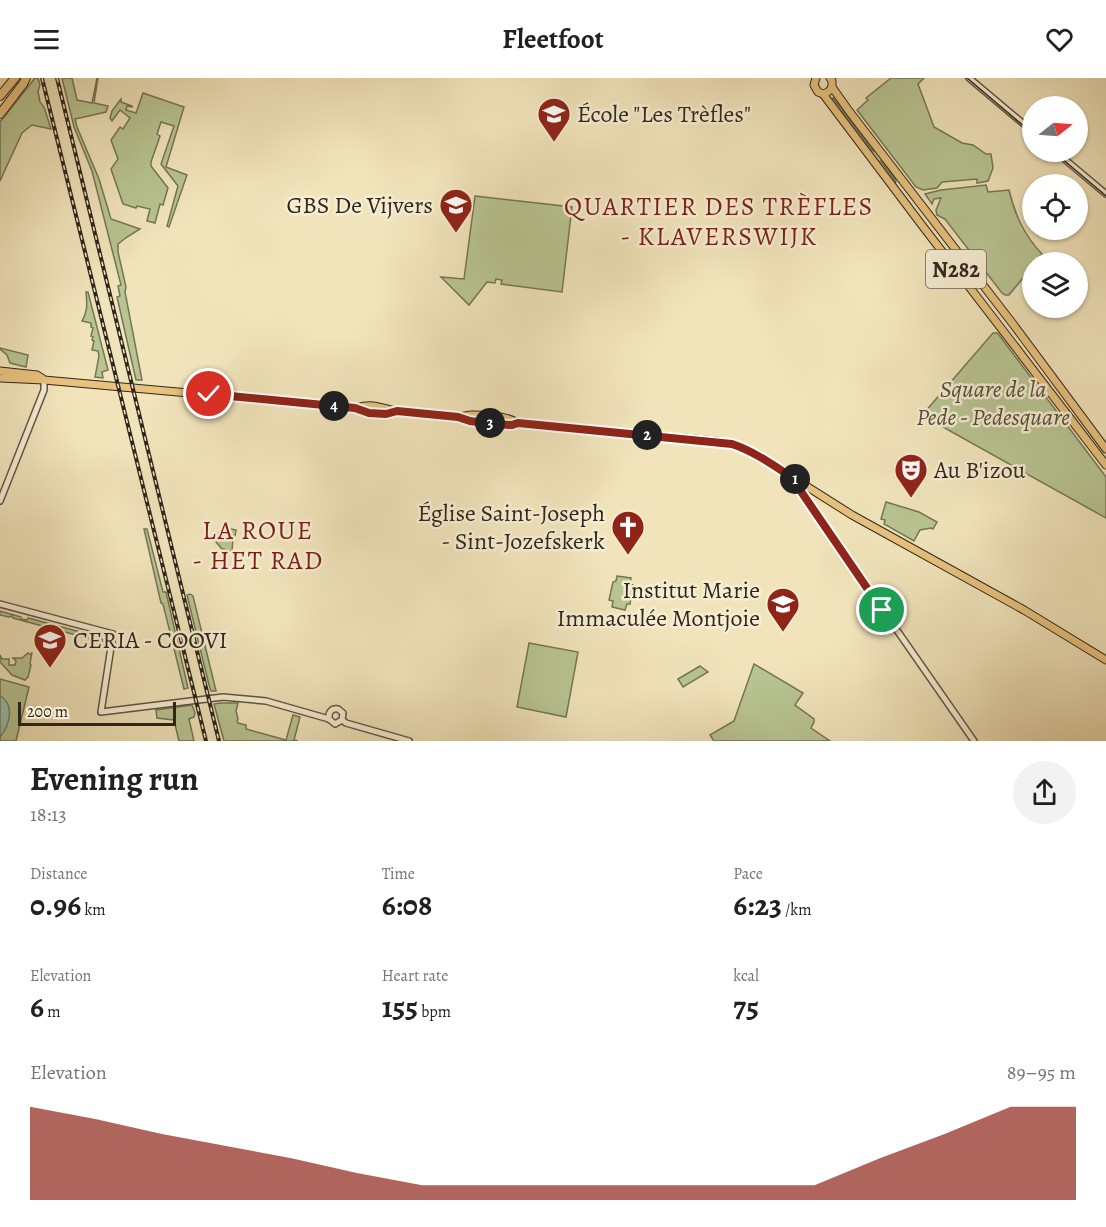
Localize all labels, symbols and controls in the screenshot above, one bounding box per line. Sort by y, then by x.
text: Fleetfoot [502,21,604,57]
icon: menu [30,23,63,56]
icon: heart [1043,23,1076,56]
school or university icon: École "Les Trèfles" [536,96,572,143]
north arrow [1022,96,1088,162]
map controls [1022,96,1088,318]
place label: École "Les Trèfles" [577,98,751,130]
button: locate [1022,174,1088,240]
school or university icon: GBS De Vijvers [438,187,474,234]
place label: GBS De Vijvers [286,189,433,221]
district label: QUARTIER DES TRÈFLES - KLAVERSWIJK [564,189,874,254]
road number: N282 [926,250,986,288]
button: layers [1022,252,1088,318]
pin [183,368,234,419]
park label: Square de la Pede - Pedesquare [916,373,1070,433]
icon: check [192,377,225,410]
pin: 4 [319,391,349,421]
text: 4 [330,395,338,417]
pin: 3 [475,408,505,438]
text: 3 [487,412,493,434]
pin: 2 [632,420,662,450]
text: 2 [643,424,651,446]
theatre icon: Au B'izou [893,452,929,499]
place label: Au B'izou [933,454,1026,486]
pin: 1 [780,464,810,494]
text: 1 [792,468,798,490]
place label: Église Saint-Joseph - Sint-Jozefskerk [418,497,605,557]
church icon: Église Saint-Joseph - Sint-Jozefskerk [610,509,646,556]
district label: LA ROUE - HET RAD [192,513,324,578]
place label: Institut Marie Immaculée Montjoie [557,574,760,634]
pin [856,584,907,635]
school or university icon: Institut Marie Immaculée Montjoie [765,586,801,633]
icon: arrive [865,593,898,626]
school or university icon: CERIA - COOVI [32,622,68,669]
place label: CERIA - COOVI [73,624,228,656]
scale bar [18,699,176,726]
text: 200 m [27,701,68,723]
text: Evening run [30,756,199,801]
button: share [1013,761,1076,824]
text: 18:13 [30,801,66,828]
text: Distance [30,863,87,885]
text: Time [382,863,415,885]
text: Pace [733,863,763,885]
text: 0.96 [30,885,81,925]
text: 6:08 [382,885,432,925]
text: 6:23 [733,885,782,925]
text: km [81,899,106,921]
text: /km [782,899,812,921]
text: Elevation [30,965,91,987]
text: Heart rate [382,965,448,987]
text: kcal [733,965,759,987]
text: 6 [30,987,44,1027]
text: 155 [382,987,418,1027]
text: 75 [733,987,759,1027]
text: m [44,1001,61,1023]
text: bpm [418,1001,451,1023]
text: Elevation [30,1059,107,1086]
text: 89–95 m [1007,1059,1076,1086]

